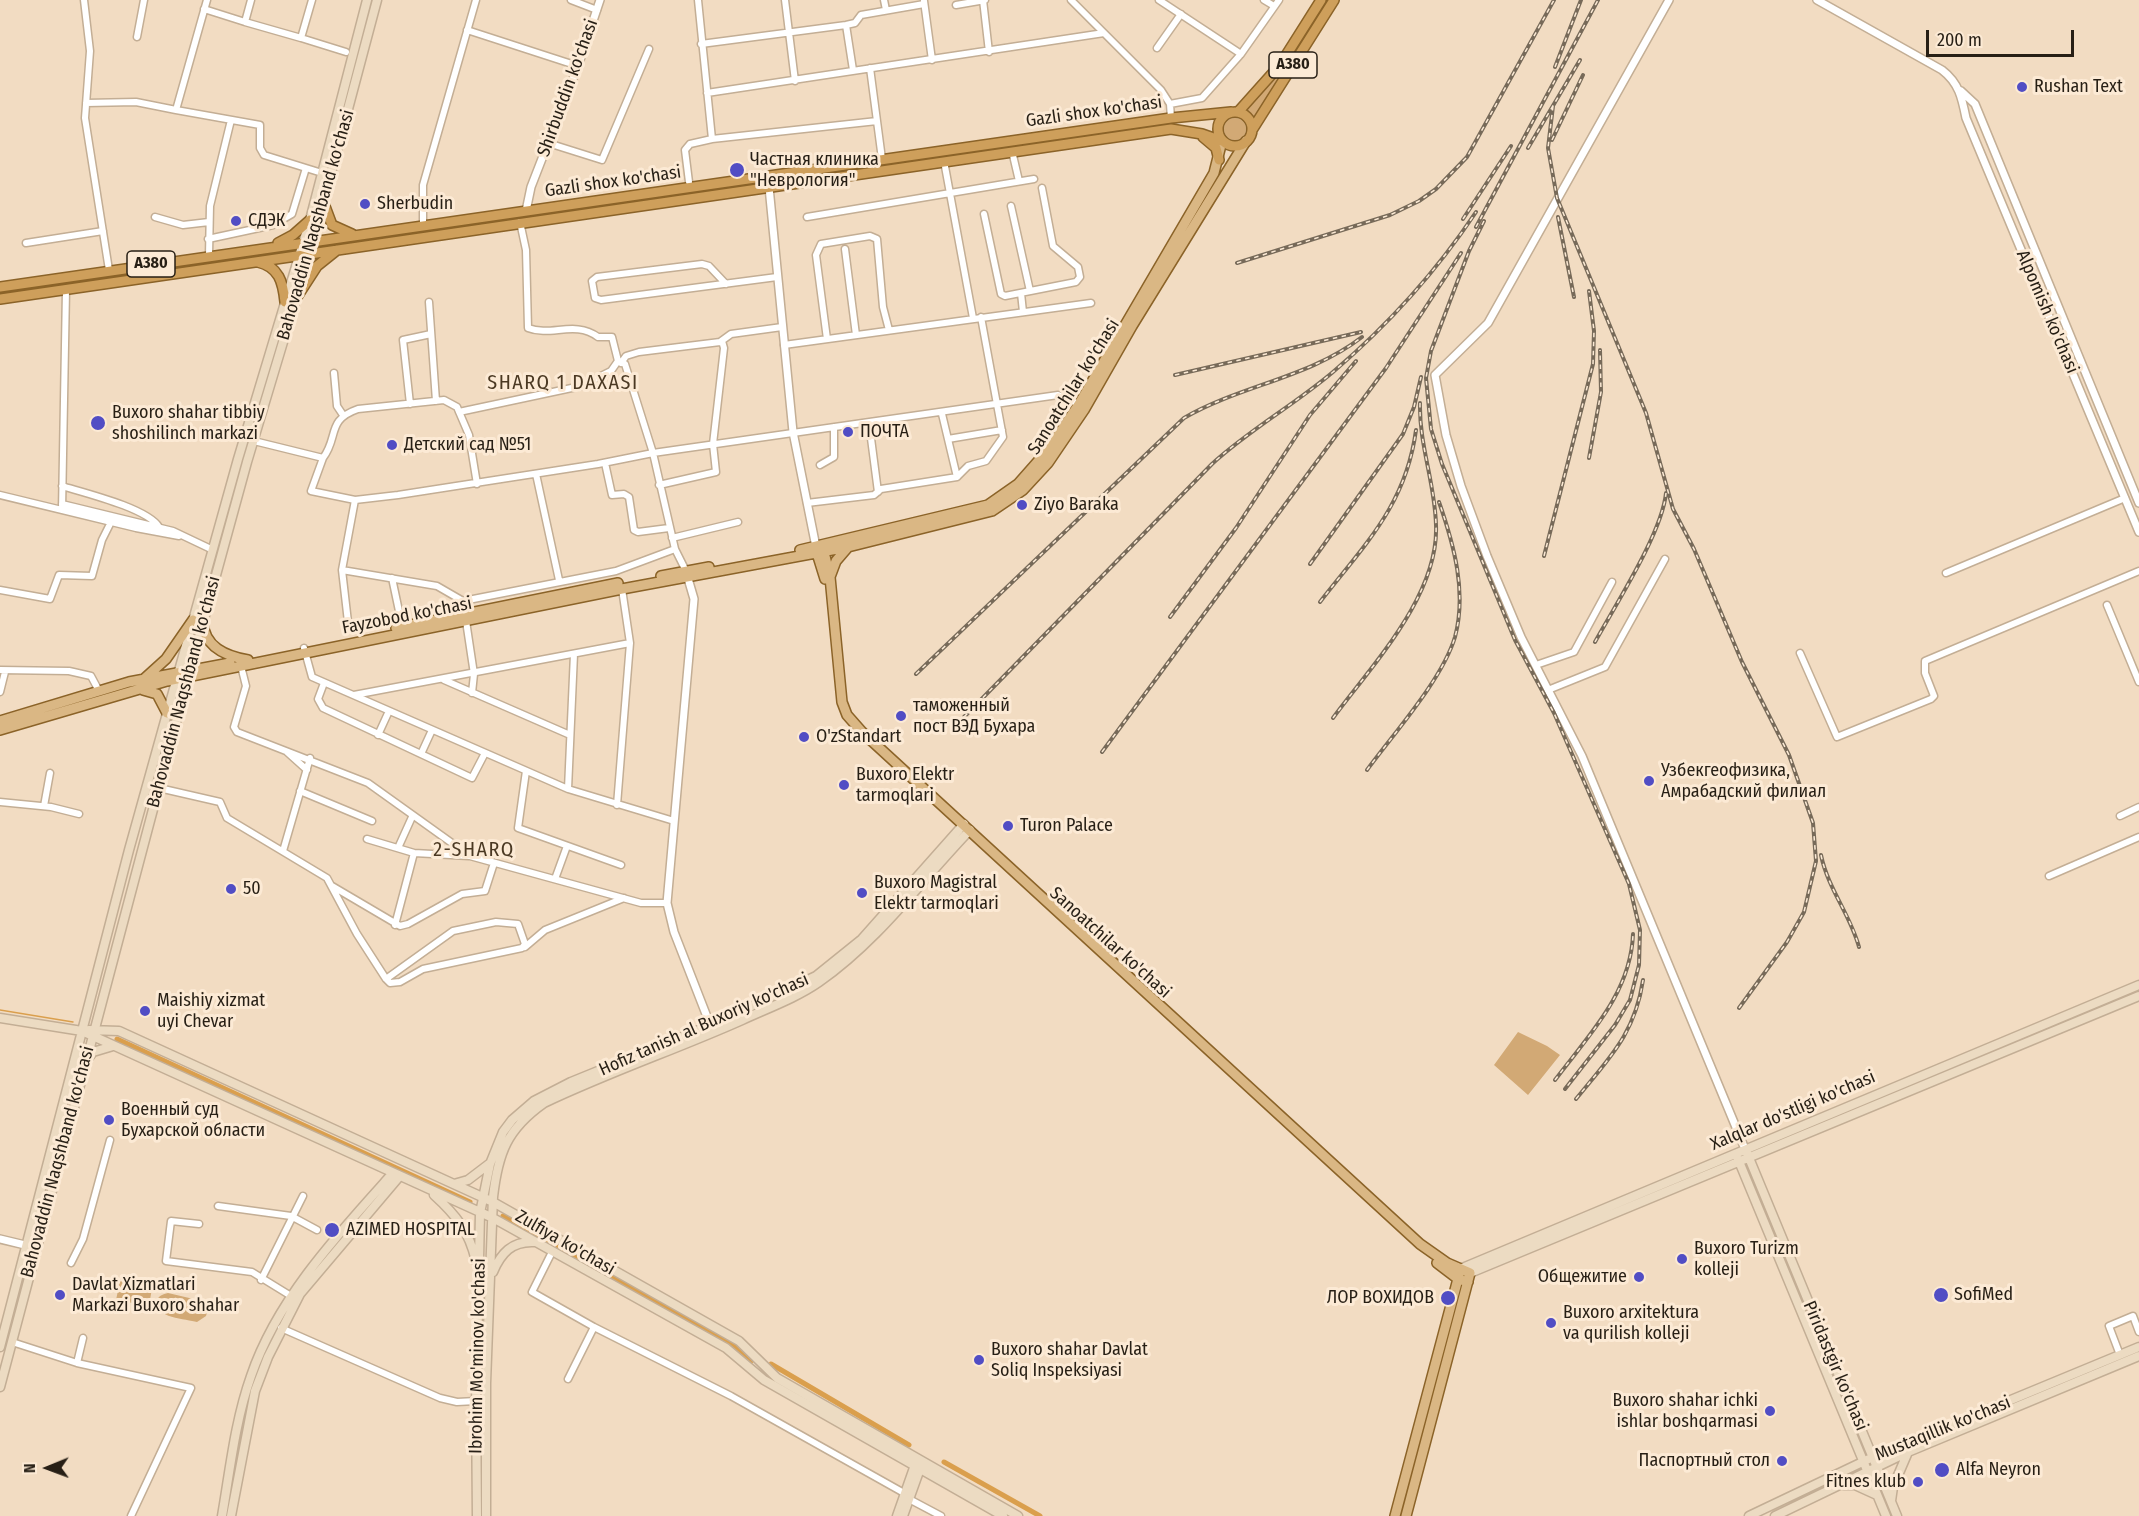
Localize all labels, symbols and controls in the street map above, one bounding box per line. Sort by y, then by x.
street label: Shirbuddin ko'chasi [533,16,603,160]
scale bar [1929,18,2078,56]
text: 200 m [1937,29,1982,51]
road number: A380 [1269,52,1317,78]
place label: Rushan Text [2034,76,2123,98]
marker: Rushan Text [2015,80,2029,94]
street label: Gazli shox ko'chasi [1024,92,1164,132]
street label: Bahovaddin Naqshband ko'chasi [273,107,359,343]
place label: Частная клиника "Неврология" [750,149,879,192]
marker: Частная клиника "Неврология" [728,161,746,179]
street label: Gazli shox ko'chasi [543,162,683,202]
place label: Sherbudin [377,193,453,215]
marker: Sherbudin [358,197,372,211]
place label: СДЭК [248,210,285,232]
marker: СДЭК [229,214,243,228]
street label: Alpomish ko'chasi [2011,247,2083,377]
road number: A380 [127,251,175,277]
street label: Sanoatchilar ko'chasi [1024,315,1124,459]
district label: SHARQ 1 DAXASI [487,371,639,395]
place label: Buxoro shahar tibbiy shoshilinch markazi [112,402,265,444]
marker: Buxoro shahar tibbiy shoshilinch markazi [89,414,107,432]
place label: ПОЧТА [860,421,909,443]
marker: ПОЧТА [841,425,855,439]
place label: Детский сад №51 [404,434,531,456]
marker: Детский сад №51 [385,438,399,452]
place label: Ziyo Baraka [1034,494,1119,516]
marker: Ziyo Baraka [1015,498,1029,512]
street label: Bahovaddin Naqshband ko'chasi [143,574,225,810]
street label: Fayzobod ko'chasi [340,593,474,639]
place label: таможенный пост ВЭД Бухара [913,695,1035,738]
marker: таможенный пост ВЭД Бухара [894,709,908,723]
place label: O'zStandart [816,726,901,748]
marker: O'zStandart [797,730,811,744]
place label: Узбекгеофизика, Амрабадский филиал [1661,760,1826,802]
place label: Buxoro Elektr tarmoqlari [856,764,954,806]
marker: Узбекгеофизика, Амрабадский филиал [1642,774,1656,788]
marker: Buxoro Elektr tarmoqlari [837,778,851,792]
place label: Turon Palace [1020,815,1113,837]
marker: Turon Palace [1001,819,1015,833]
district label: 2-SHARQ [433,838,515,862]
place label: Buxoro Magistral Elektr tarmoqlari [874,872,999,914]
place label: 50 [243,878,261,900]
marker: 50 [224,882,238,896]
street label: Sanoatchilar ko'chasi [1045,883,1175,1003]
marker: Buxoro Magistral Elektr tarmoqlari [855,886,869,900]
street label: Hofiz tanish al Buxoriy ko'chasi [596,969,812,1081]
place label: Maishiy xizmat uyi Chevar [157,990,265,1032]
marker: Maishiy xizmat uyi Chevar [138,1004,152,1018]
street label: Bahovaddin Naqshband ko'chasi [17,1044,99,1280]
street label: Xalqlar do'stligi ko'chasi [1707,1066,1879,1156]
place label: Военный суд Бухарской области [121,1099,265,1142]
marker: Военный суд Бухарской области [102,1113,116,1127]
street label: Zulfiya ko'chasi [511,1206,619,1280]
place label: AZIMED HOSPITAL [346,1219,475,1241]
marker: AZIMED HOSPITAL [323,1221,341,1239]
place label: Buxoro Turizm kolleji [1694,1238,1799,1280]
marker: Buxoro Turizm kolleji [1675,1252,1689,1266]
street label: Ibrohim Mo'minov ko'chasi [465,1258,491,1454]
place label: Общежитие [1538,1266,1627,1288]
marker: Общежитие [1632,1270,1646,1284]
place label: Davlat Xizmatlari Markazi Buxoro shahar [72,1274,239,1316]
place label: SofiMed [1954,1284,2013,1306]
marker: SofiMed [1932,1286,1950,1304]
place label: ЛОР ВОХИДОВ [1327,1287,1434,1309]
marker: Davlat Xizmatlari Markazi Buxoro shahar [53,1288,67,1302]
marker: ЛОР ВОХИДОВ [1439,1289,1457,1307]
street label: Piridastgir ko'chasi [1798,1298,1872,1434]
place label: Buxoro arxitektura va qurilish kolleji [1563,1302,1699,1344]
marker: Buxoro arxitektura va qurilish kolleji [1544,1316,1558,1330]
place label: Buxoro shahar Davlat Soliq Inspeksiyasi [991,1339,1148,1382]
marker: Buxoro shahar Davlat Soliq Inspeksiyasi [972,1353,986,1367]
place label: Buxoro shahar ichki ishlar boshqarmasi [1613,1390,1758,1432]
street label: Mustaqillik ko'chasi [1872,1392,2014,1466]
marker: Buxoro shahar ichki ishlar boshqarmasi [1763,1404,1777,1418]
north arrow [18,1438,78,1498]
place label: Паспортный стол [1639,1450,1770,1472]
marker: Паспортный стол [1775,1454,1789,1468]
place label: Alfa Neyron [1956,1459,2041,1481]
marker: Alfa Neyron [1933,1461,1951,1479]
text: N [20,1463,39,1473]
place label: Fitnes klub [1826,1471,1906,1493]
marker: Fitnes klub [1911,1475,1925,1489]

